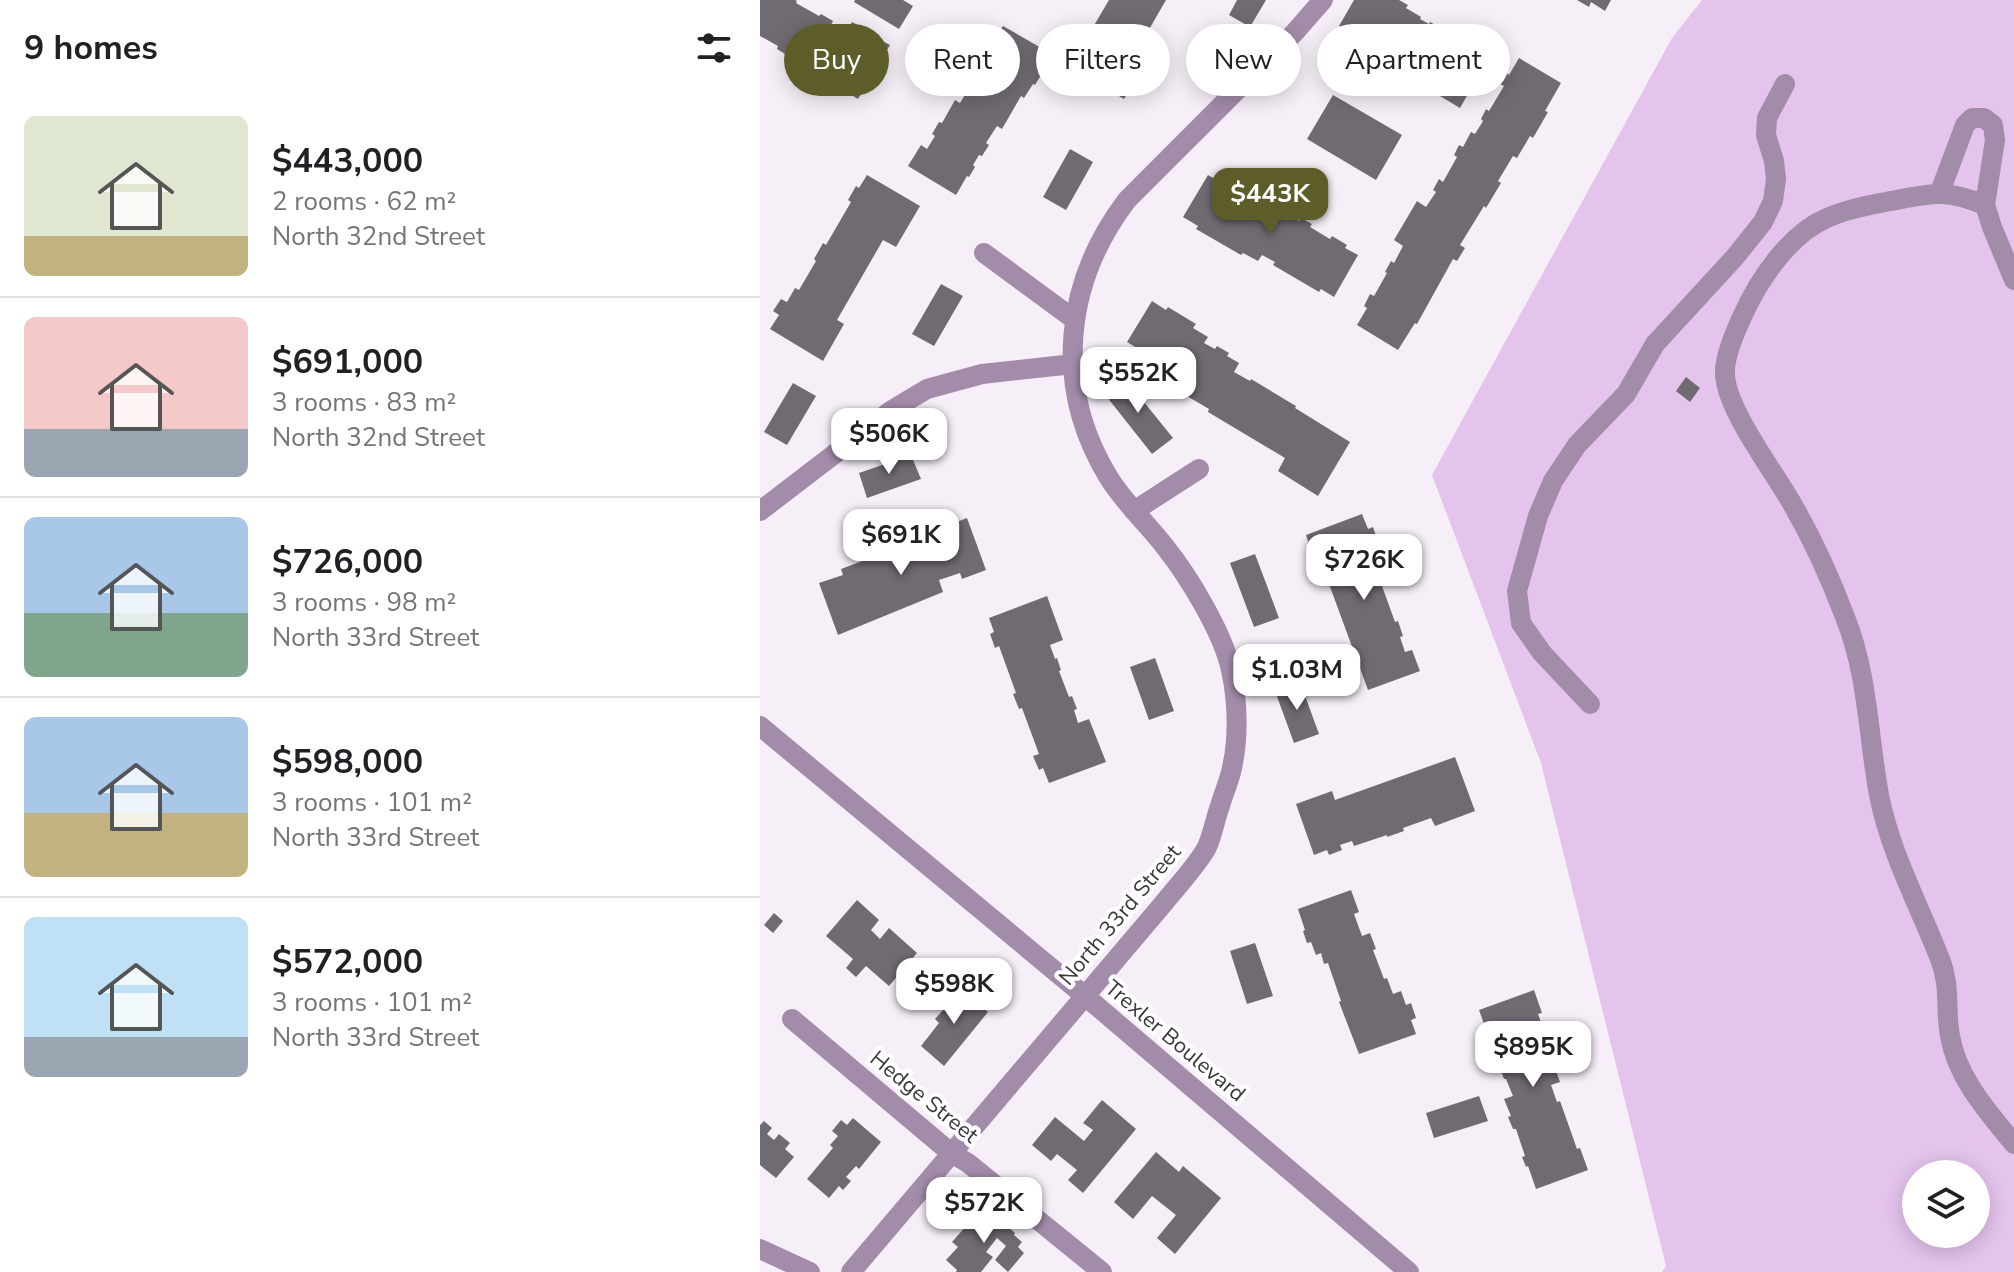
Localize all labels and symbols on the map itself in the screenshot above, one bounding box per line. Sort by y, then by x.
pin: $443K [1214,168,1326,236]
pin: $552K [1082,347,1194,415]
pin: $506K [833,408,945,476]
pin: $691K [845,509,957,577]
pin: $726K [1308,534,1420,602]
pin: $1.03M [1232,644,1362,712]
street label: North 33rd Street [1052,838,1188,992]
pin: $598K [898,958,1010,1026]
street label: Trexler Boulevard [1098,973,1252,1109]
pin: $895K [1477,1021,1589,1089]
street label: Hedge Street [863,1044,985,1150]
pin: $572K [928,1177,1040,1245]

